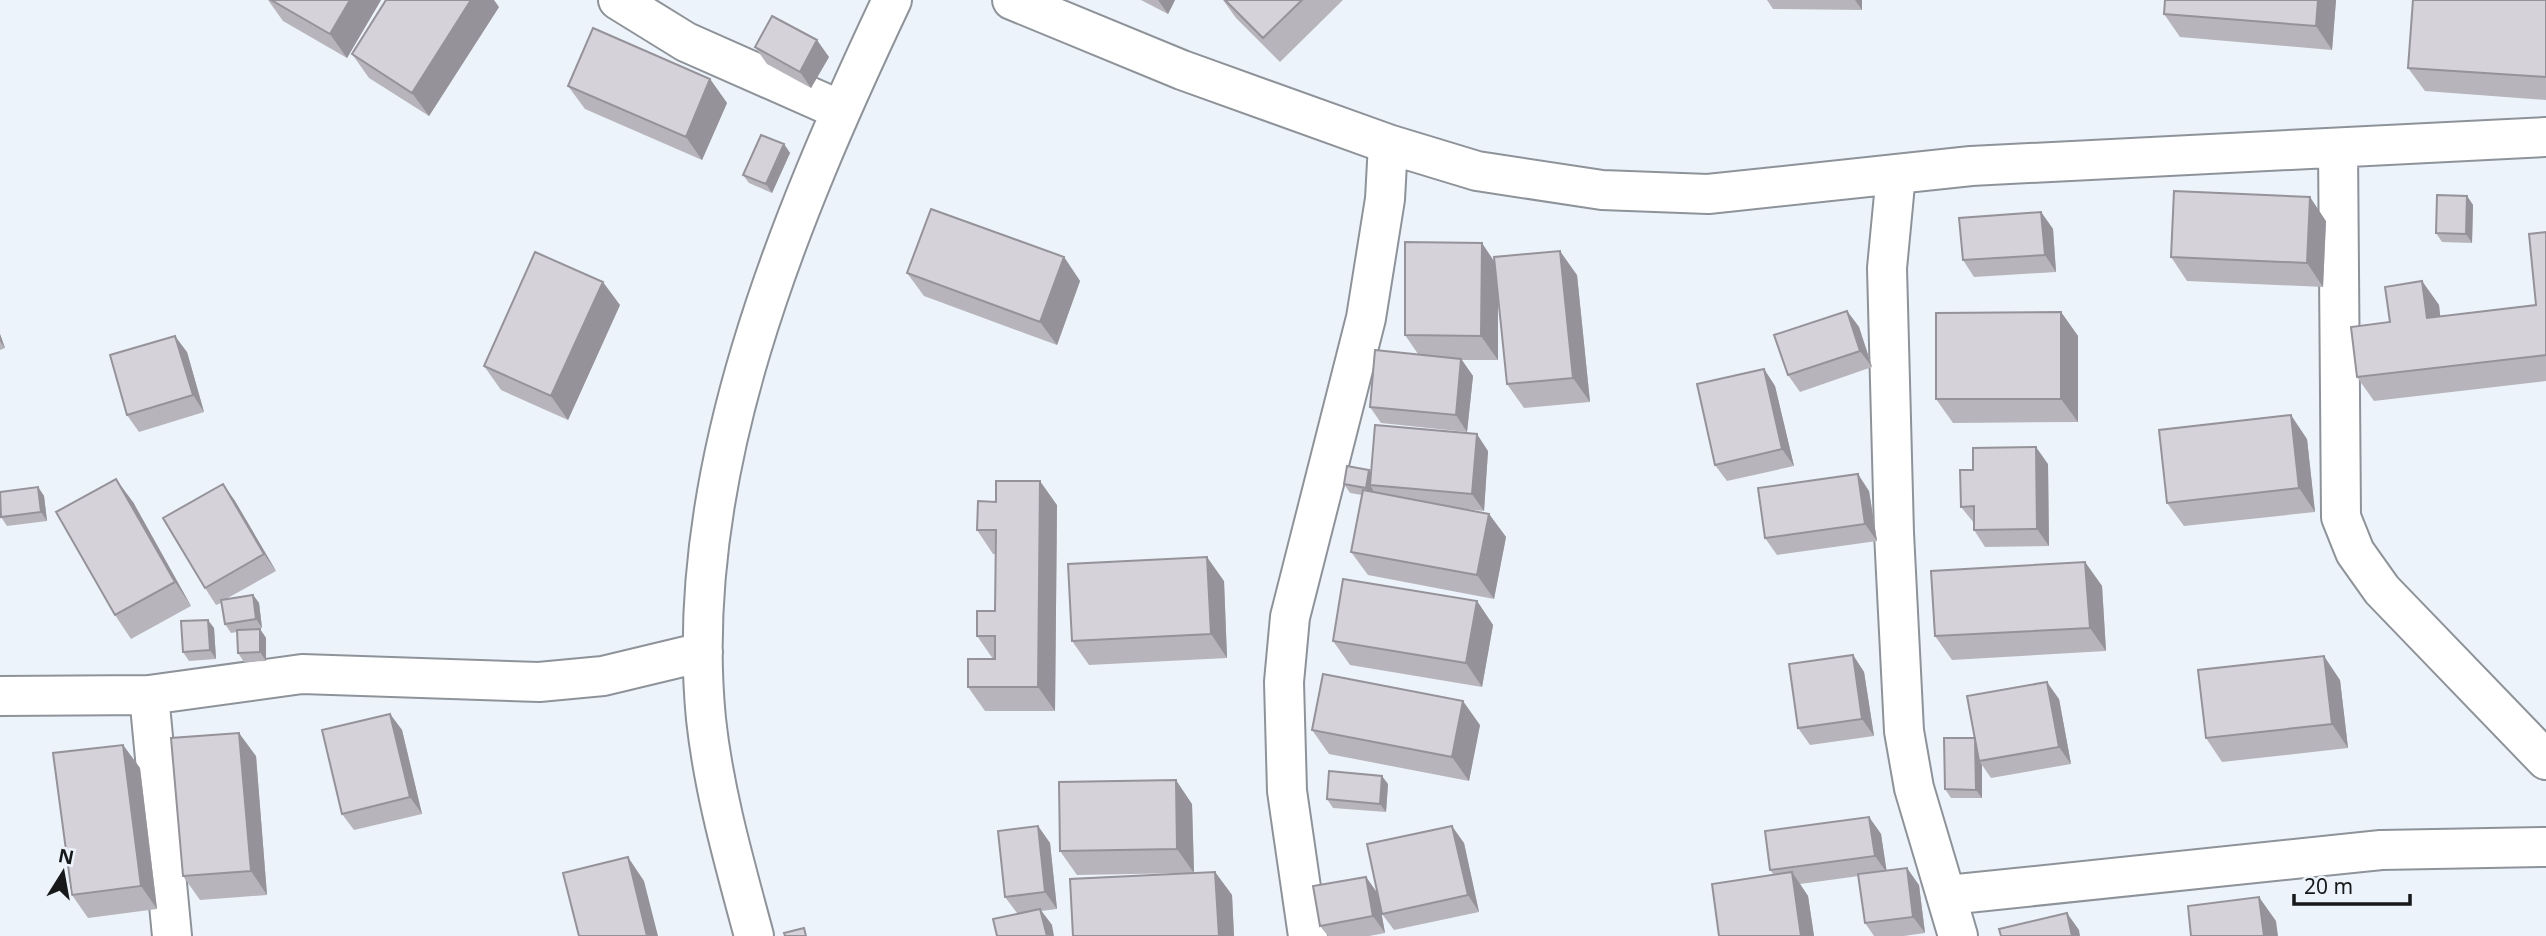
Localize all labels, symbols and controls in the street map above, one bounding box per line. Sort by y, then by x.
north arrow [28,838,98,908]
text: N [56,842,76,871]
scale bar [2294,862,2410,906]
text: 20 m [2304,872,2353,900]

